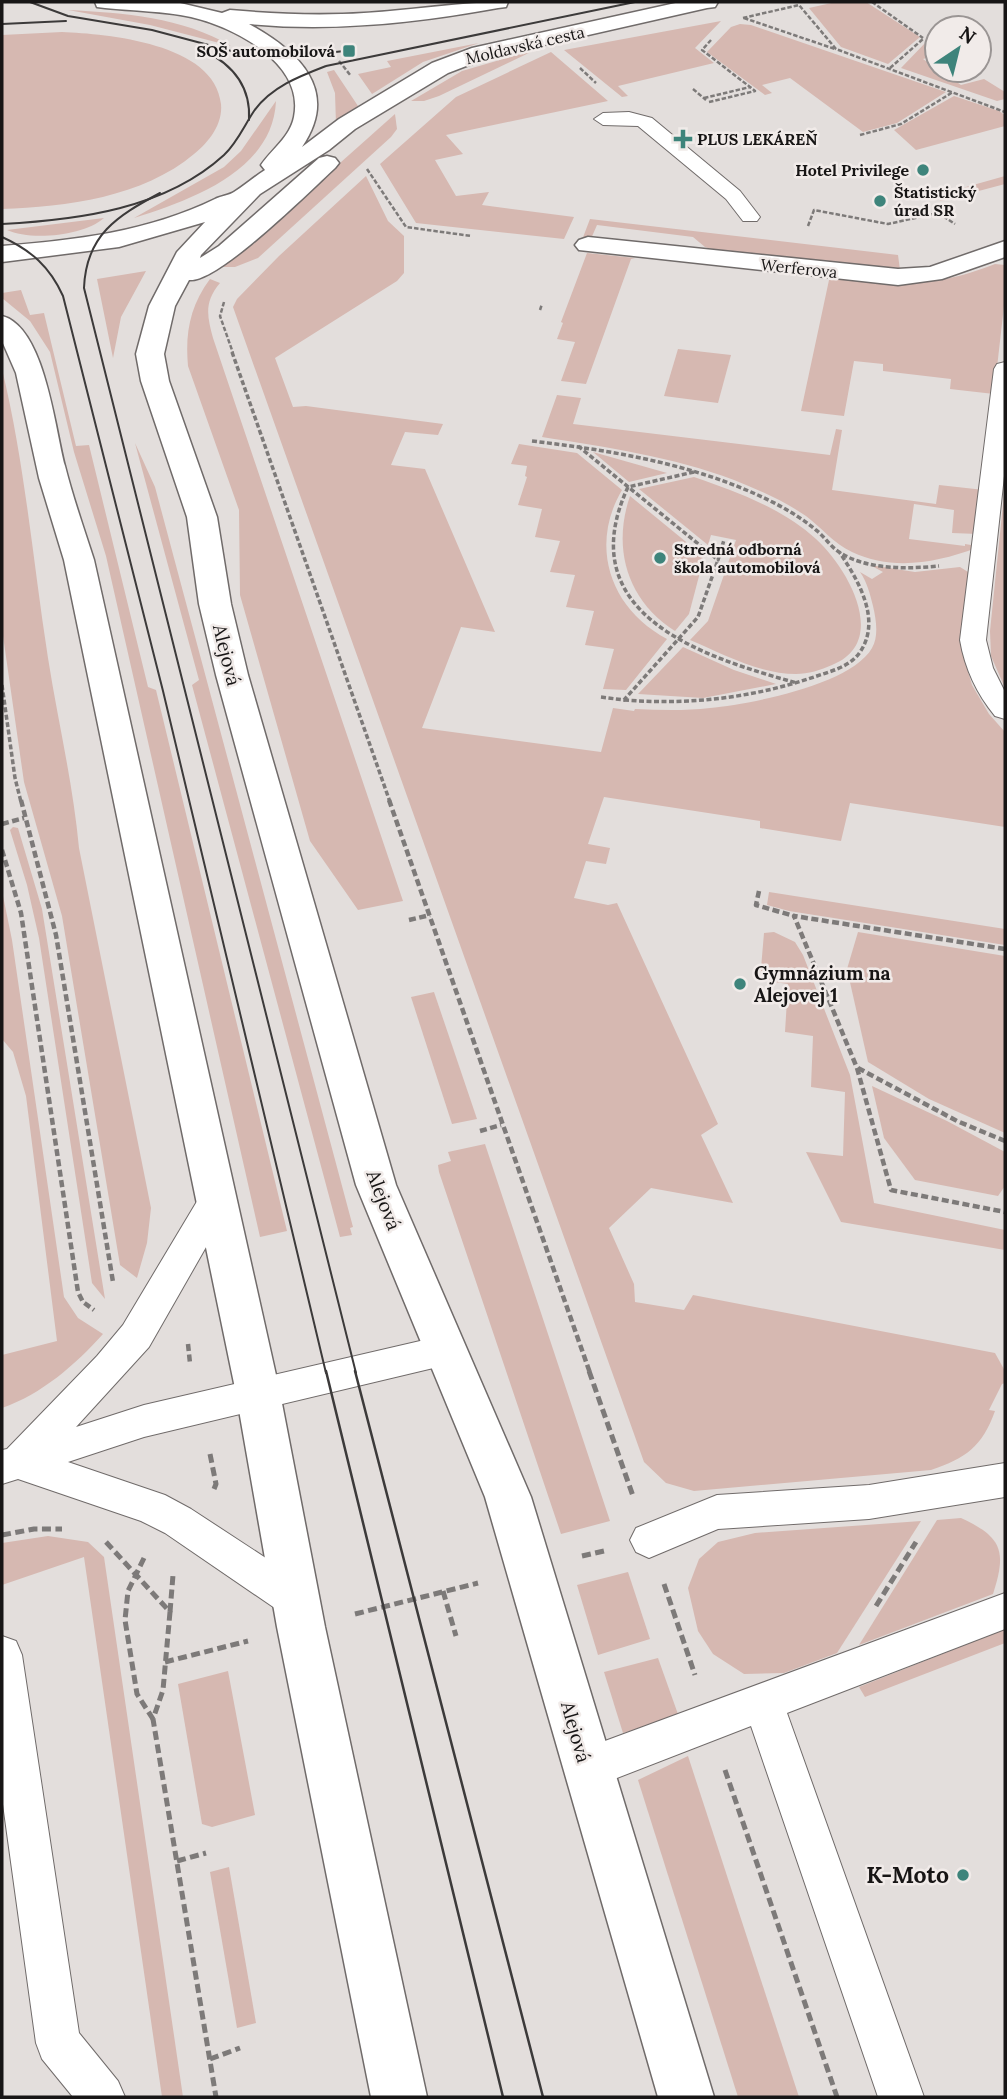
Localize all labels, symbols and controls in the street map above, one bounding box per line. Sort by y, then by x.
north arrow [923,14,993,84]
text: N [955,21,981,49]
street label: Moldavská cesta [464,22,586,68]
place label: SOŠ automobilová [196,41,336,61]
marker: SOŠ automobilová [341,43,357,59]
place label: PLUS LEKÁREŇ [697,129,818,149]
marker: PLUS LEKÁREŇ [675,131,691,147]
place label: Hotel Privilege [795,160,909,180]
marker: Hotel Privilege [915,162,931,178]
place label: Štatistický úrad SR [894,182,977,220]
marker: Štatistický úrad SR [872,193,888,209]
street label: Werferova [760,254,838,282]
place label: Stredná odborná škola automobilová [674,539,821,577]
marker: Stredná odborná škola automobilová [652,550,668,566]
street label: Alejová [208,621,246,688]
place label: Gymnázium na Alejovej 1 [754,961,891,1007]
marker: Gymnázium na Alejovej 1 [732,976,748,992]
street label: Alejová [361,1166,406,1234]
street label: Alejová [556,1698,596,1766]
place label: K-Moto [866,1860,949,1889]
marker: K-Moto [955,1867,971,1883]

